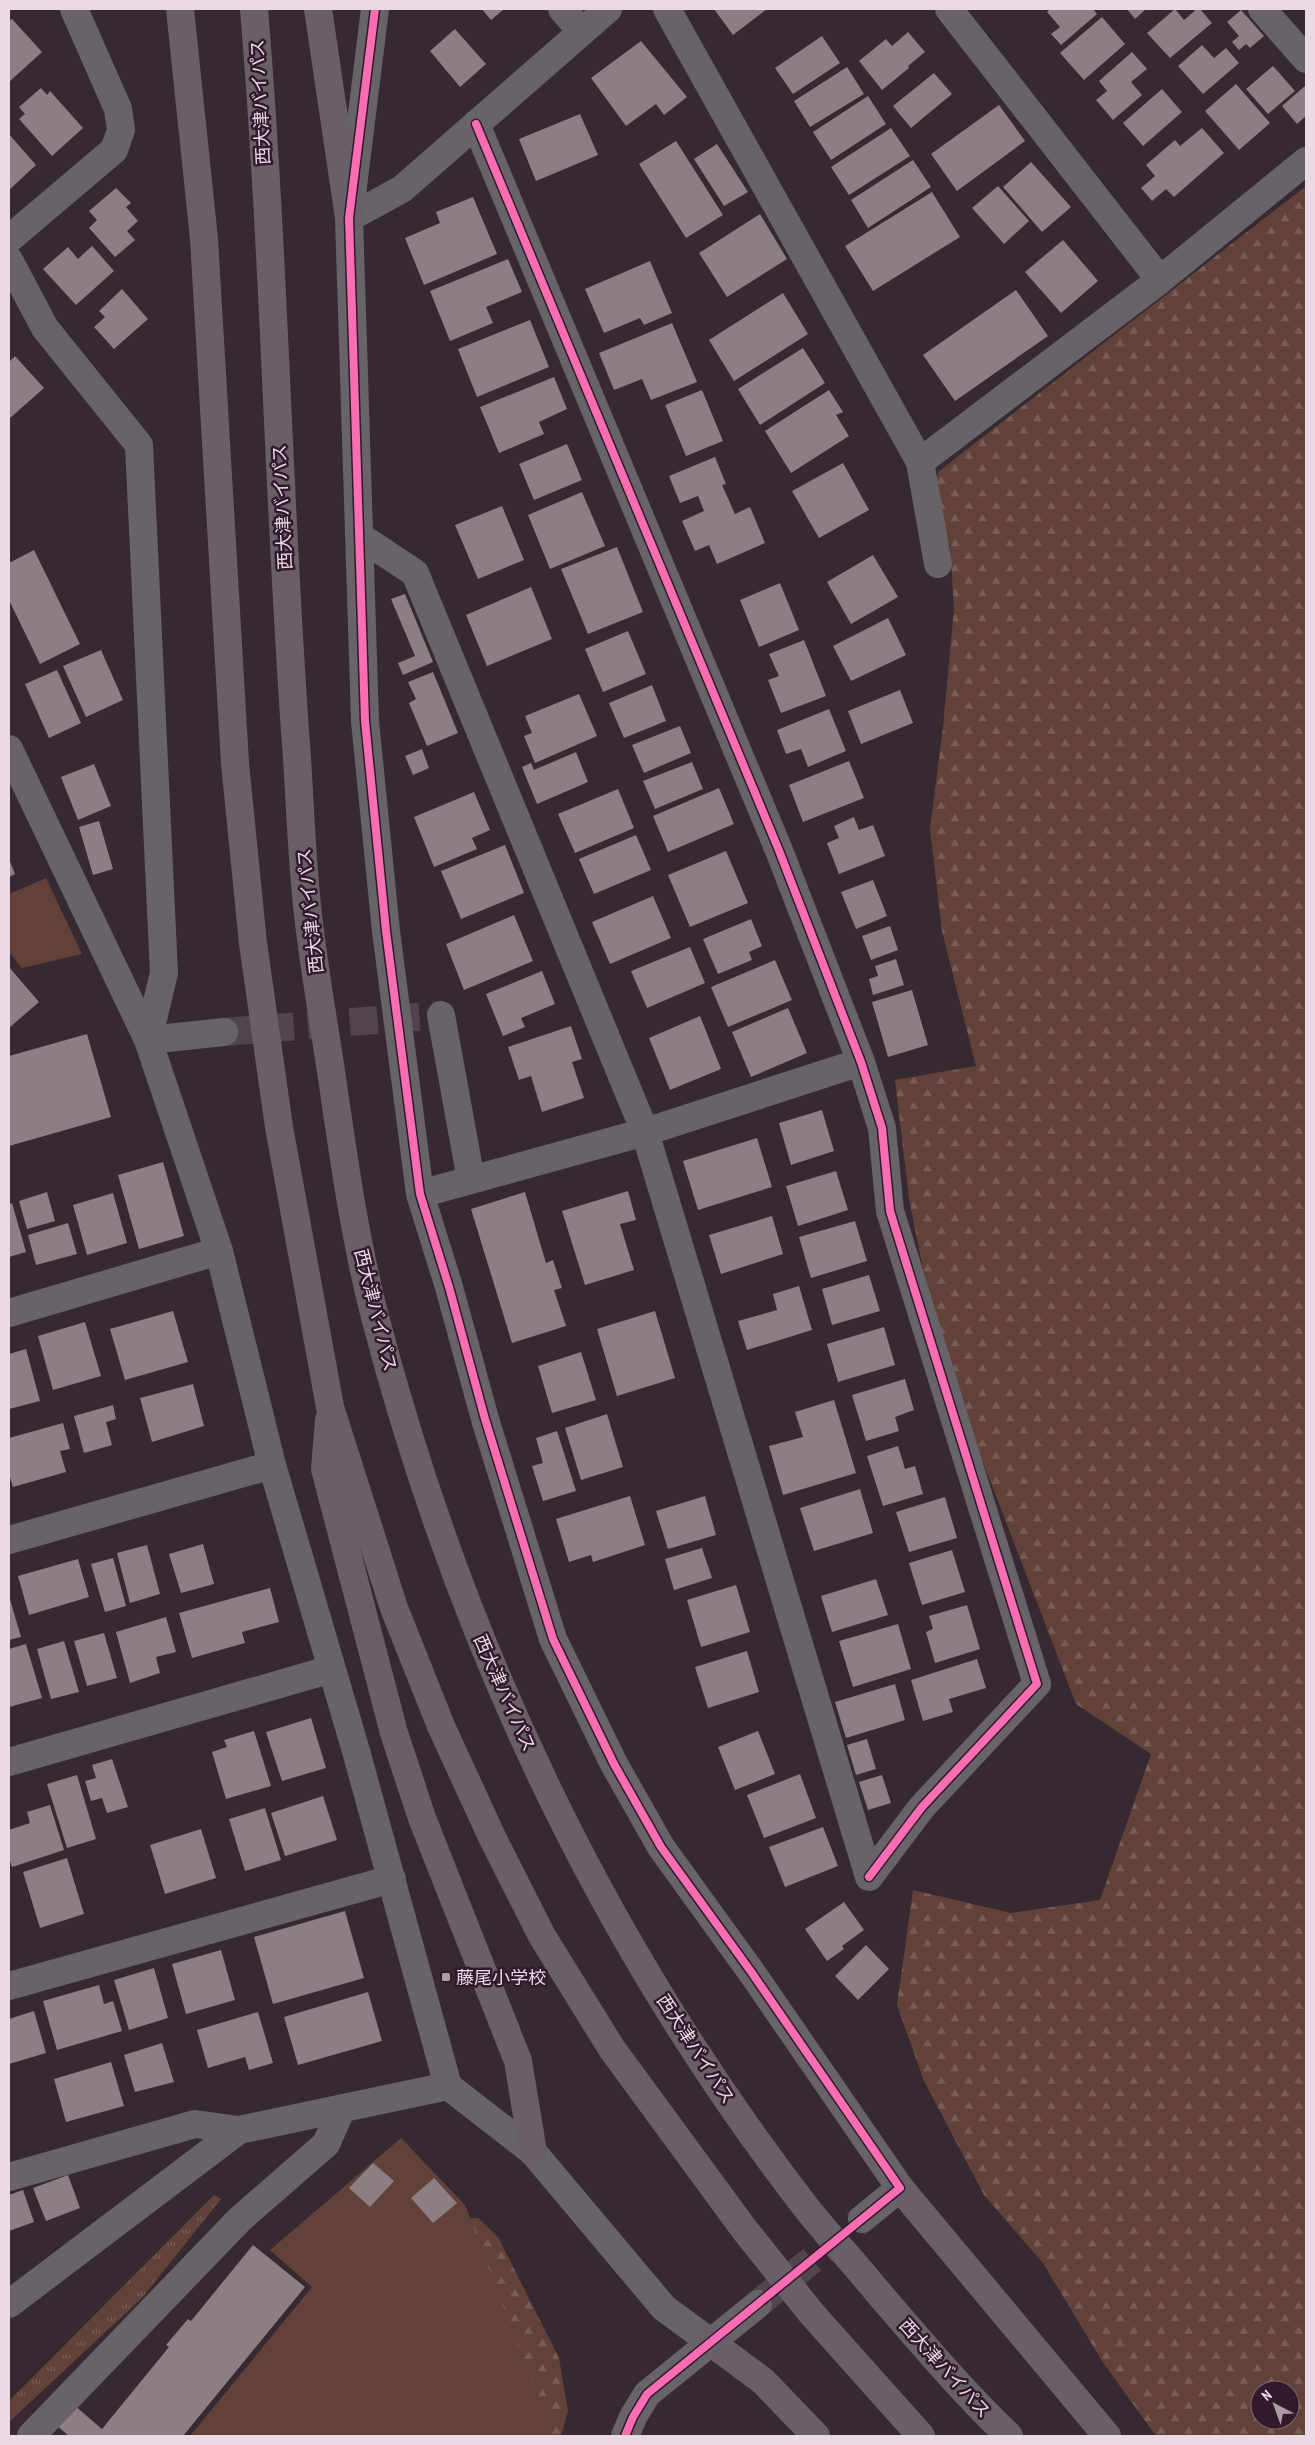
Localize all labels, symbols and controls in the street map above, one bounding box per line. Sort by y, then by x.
street label: 西大津バイパス [245,39,275,165]
street label: 西大津バイパス [267,444,297,570]
street label: 西大津バイパス [292,847,328,975]
street label: 西大津バイパス [350,1246,402,1374]
street label: 西大津バイパス [469,1631,541,1755]
place label: 藤尾小学校 [456,1966,546,1989]
marker: 藤尾小学校 [440,1971,452,1983]
street label: 西大津バイパス [652,1990,740,2108]
street label: 西大津バイパス [894,2314,996,2422]
north arrow [1250,2380,1300,2430]
text: N [1258,2386,1275,2404]

